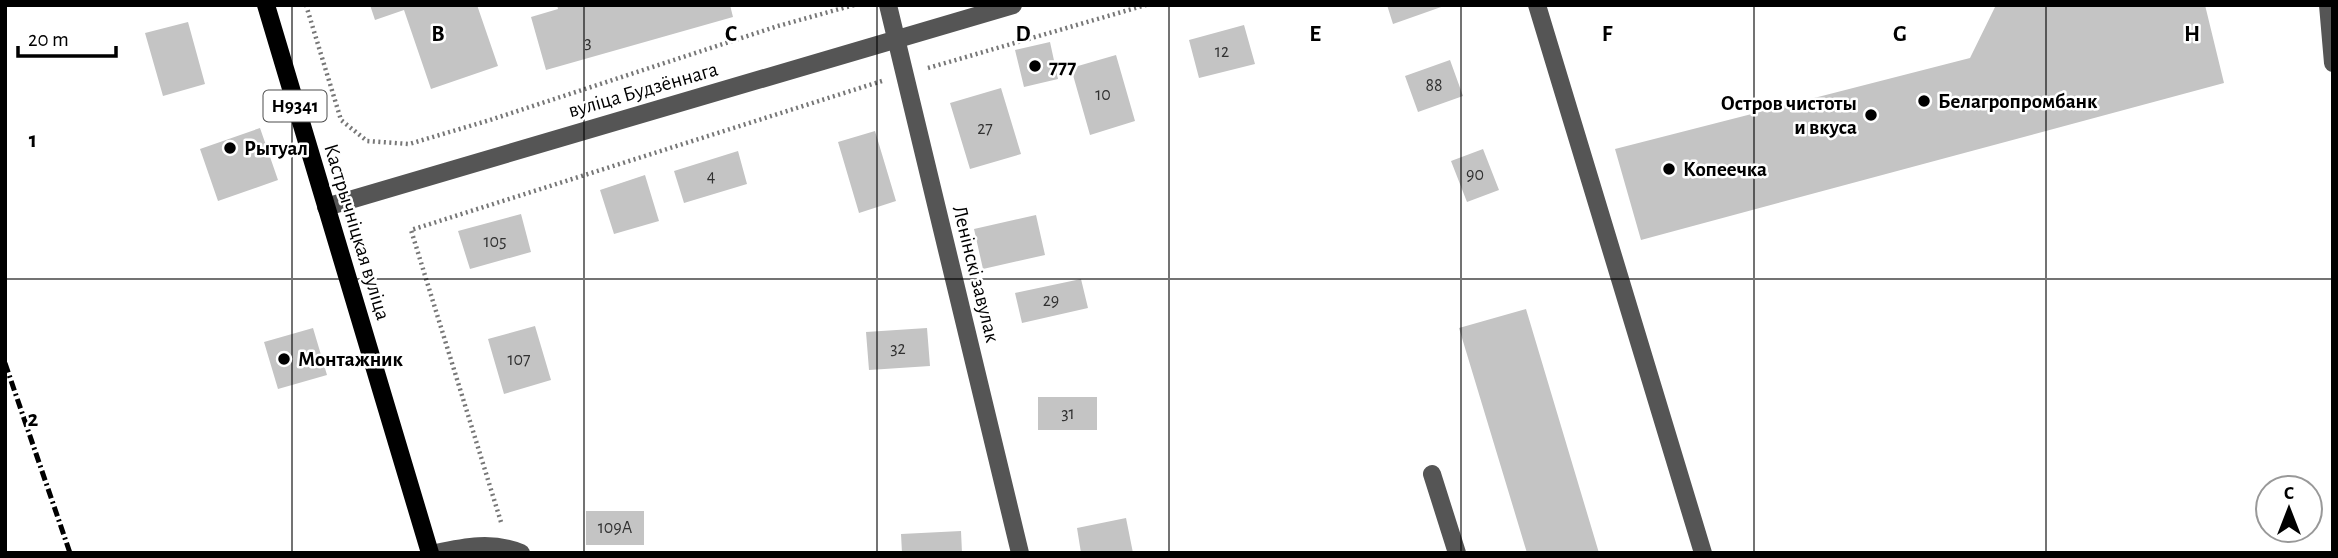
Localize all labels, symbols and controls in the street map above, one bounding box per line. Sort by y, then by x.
scale bar [18,14,116,58]
text: B [431,23,445,46]
text: C [725,23,737,46]
text: D [1015,23,1031,46]
text: E [1309,23,1321,46]
text: F [1602,23,1613,46]
text: G [1893,23,1907,46]
text: H [2184,23,2200,46]
text: 20 m [28,29,69,50]
house number: 3 [584,34,592,52]
house number: 12 [1215,43,1229,61]
place label: 777 [1049,56,1076,77]
street label: вуліца Будзённага [566,58,721,121]
marker: 777 [1027,58,1043,74]
house number: 88 [1425,77,1443,95]
house number: 10 [1095,86,1111,104]
road number: Н9341 [264,90,326,122]
place label: Белагропромбанк [1938,91,2098,112]
place label: Остров чистоты и вкуса [1721,93,1857,138]
marker: Белагропромбанк [1916,93,1932,109]
marker: Остров чистоты и вкуса [1863,107,1879,123]
house number: 27 [977,120,993,138]
text: 1 [29,129,37,152]
place label: Рытуал [244,138,308,159]
marker: Рытуал [222,140,238,156]
street label: Кастрычніцкая вуліца [320,141,394,323]
place label: Копеечка [1683,159,1767,180]
marker: Копеечка [1661,161,1677,177]
house number: 90 [1466,166,1484,184]
house number: 4 [707,168,716,186]
street label: Ленінскі завулак [949,203,1003,345]
house number: 105 [483,233,507,251]
house number: 29 [1043,292,1059,310]
house number: 32 [890,340,906,358]
place label: Монтажник [298,349,403,370]
marker: Монтажник [276,351,292,367]
house number: 107 [507,351,531,369]
house number: 31 [1061,405,1075,423]
text: 2 [28,408,39,431]
north arrow [2254,474,2324,544]
text: С [2284,484,2294,503]
house number: 109А [598,519,633,537]

